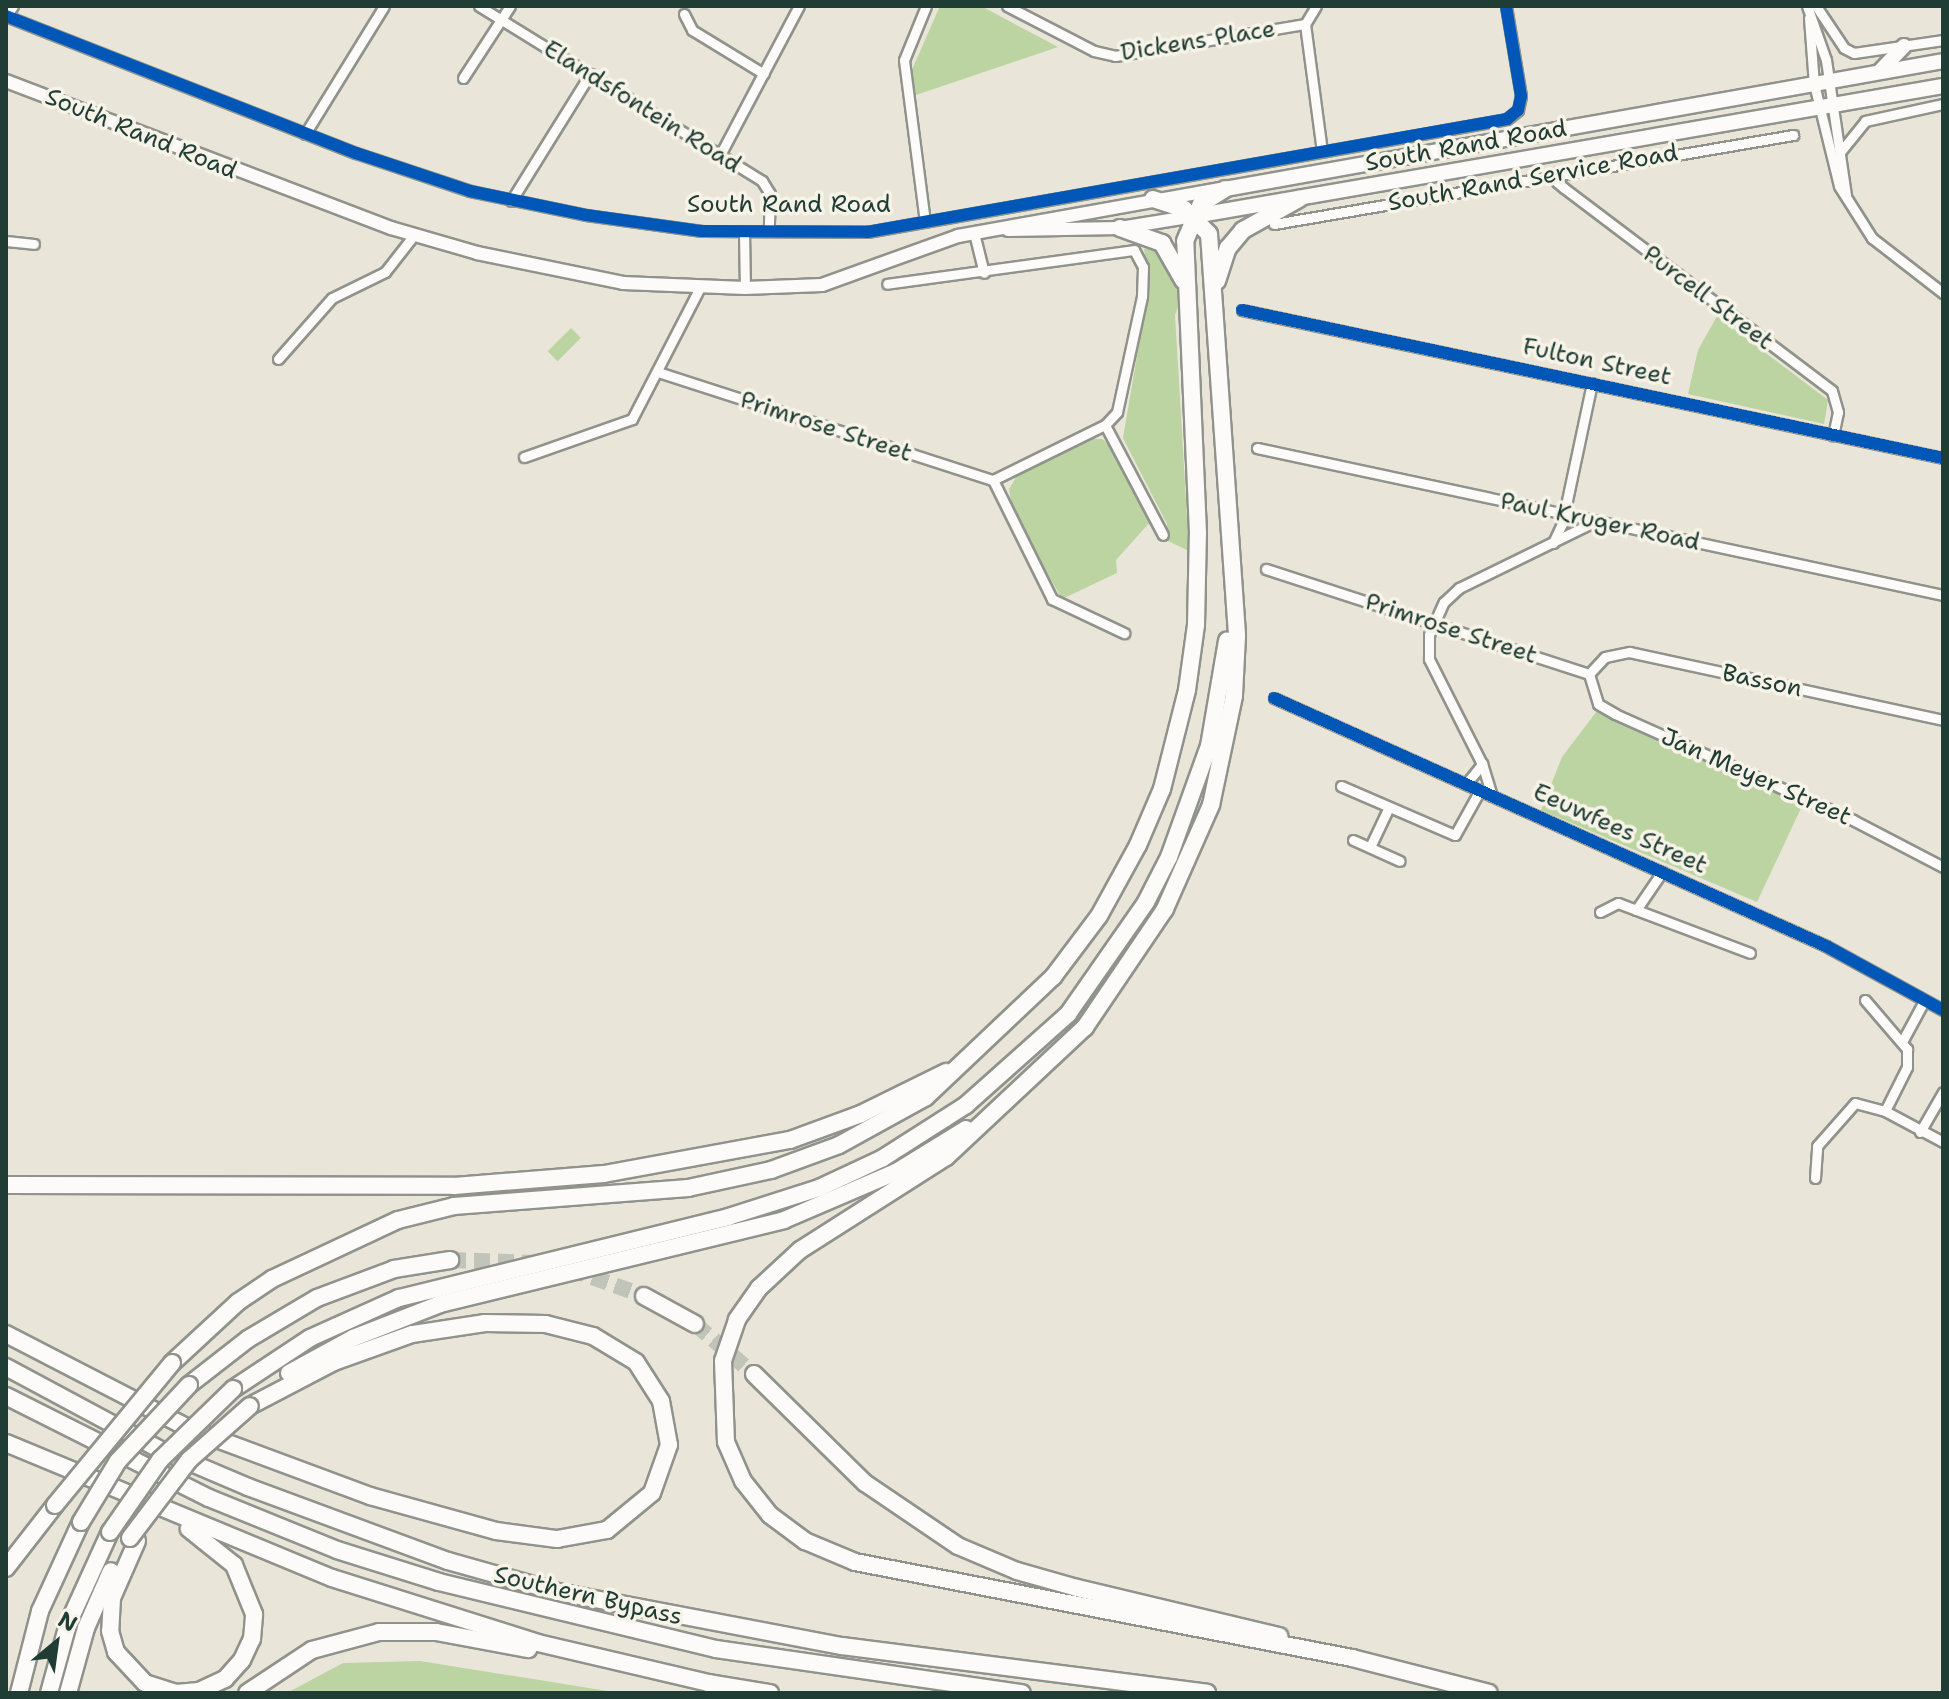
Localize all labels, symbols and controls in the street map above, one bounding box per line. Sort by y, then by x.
street label: Dickens Place [1119,15,1277,67]
street label: Elandsfontein Road [538,35,746,179]
street label: South Rand Road [41,82,241,186]
street label: South Rand Road [1363,114,1569,178]
street label: South Rand Service Road [1386,138,1680,218]
street label: South Rand Road [687,191,891,219]
street label: Purcell Street [1637,240,1779,356]
street label: Fulton Street [1520,332,1674,392]
street label: Primrose Street [736,386,916,468]
street label: Paul Kruger Road [1498,487,1702,557]
street label: Primrose Street [1361,588,1541,670]
street label: Basson [1719,659,1805,703]
street label: Jan Meyer Street [1656,722,1856,832]
street label: Eeuwfees Street [1528,778,1712,880]
street label: Southern Bypass [491,1560,685,1632]
north arrow [16,1603,96,1683]
text: N [53,1605,83,1638]

